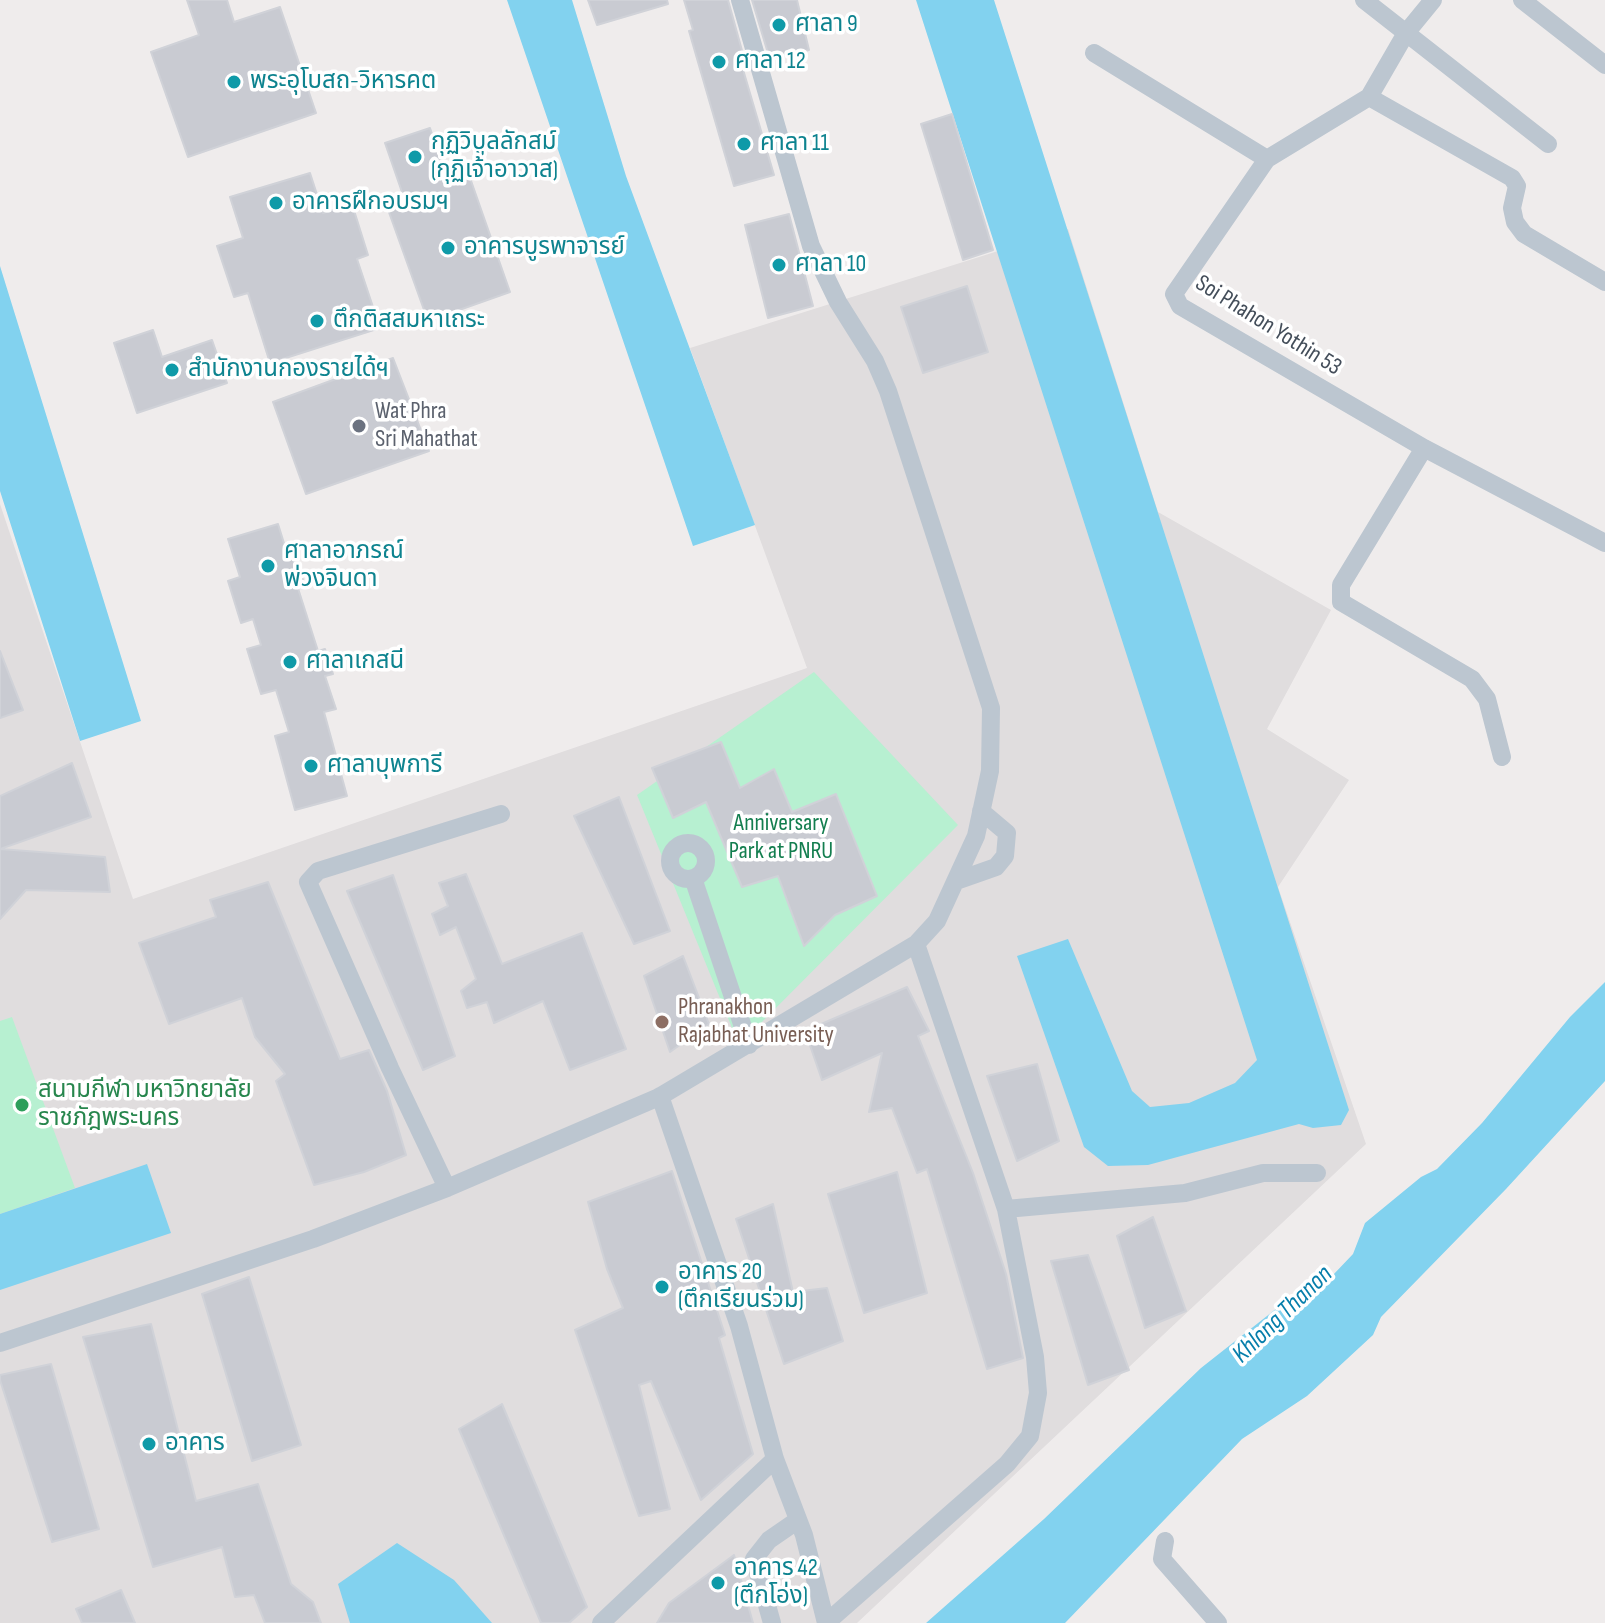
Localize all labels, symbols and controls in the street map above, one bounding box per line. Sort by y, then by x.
place label: ศาลา 9 [795,11,858,39]
marker: ศาลา 9 [770,16,788,34]
place label: ศาลา 12 [735,48,806,76]
marker: ศาลา 12 [710,53,728,71]
place label: พระอุโบสถ-วิหารคต [250,68,436,96]
marker: พระอุโบสถ-วิหารคต [225,73,243,91]
place label: กุฏิวิบูลลักสม์ (กุฏิเจ้าอาวาส) [431,129,558,185]
place label: ศาลา 11 [760,130,829,158]
marker: ศาลา 11 [735,135,753,153]
marker: กุฏิวิบูลลักสม์ (กุฏิเจ้าอาวาส) [406,148,424,166]
place label: อาคารฝึกอบรมฯ [292,189,449,217]
marker: อาคารฝึกอบรมฯ [267,194,285,212]
place label: อาคารบูรพาจารย์ [464,234,625,262]
marker: อาคารบูรพาจารย์ [439,239,457,257]
place label: ศาลา 10 [795,251,866,279]
marker: ศาลา 10 [770,256,788,274]
street label: Soi Phahon Yothin 53 [1190,270,1346,382]
place label: ตึกติสสมหาเถระ [333,307,485,335]
marker: ตึกติสสมหาเถระ [308,312,326,330]
place label: สำนักงานกองรายได้ฯ [188,356,389,384]
marker: สำนักงานกองรายได้ฯ [163,361,181,379]
place label: Wat Phra Sri Mahathat [375,398,478,454]
marker: Wat Phra Sri Mahathat [350,417,368,435]
place label: ศาลาอาภรณ์ พ่วงจินดา [284,538,404,594]
marker: ศาลาอาภรณ์ พ่วงจินดา [259,557,277,575]
place label: ศาลาเกสนี [306,648,404,676]
marker: ศาลาเกสนี [281,653,299,671]
place label: ศาลาบุพการี [327,752,442,780]
marker: ศาลาบุพการี [302,757,320,775]
park label: Anniversary Park at PNRU [729,810,833,866]
place label: Phranakhon Rajabhat University [678,994,834,1050]
marker: Phranakhon Rajabhat University [653,1013,671,1031]
place label: สนามกีฬา มหาวิทยาลัย ราชภัฎพระนคร [38,1077,252,1133]
marker: สนามกีฬา มหาวิทยาลัย ราชภัฎพระนคร [13,1096,31,1114]
place label: อาคาร 20 (ตึกเรียนร่วม) [678,1259,804,1315]
water label: Khlong Thanon [1226,1260,1340,1370]
marker: อาคาร 20 (ตึกเรียนร่วม) [653,1278,671,1296]
place label: อาคาร [165,1430,225,1458]
marker: อาคาร [140,1435,158,1453]
place label: อาคาร 42 (ตึกโอ่ง) [734,1555,818,1611]
marker: อาคาร 42 (ตึกโอ่ง) [709,1574,727,1592]

